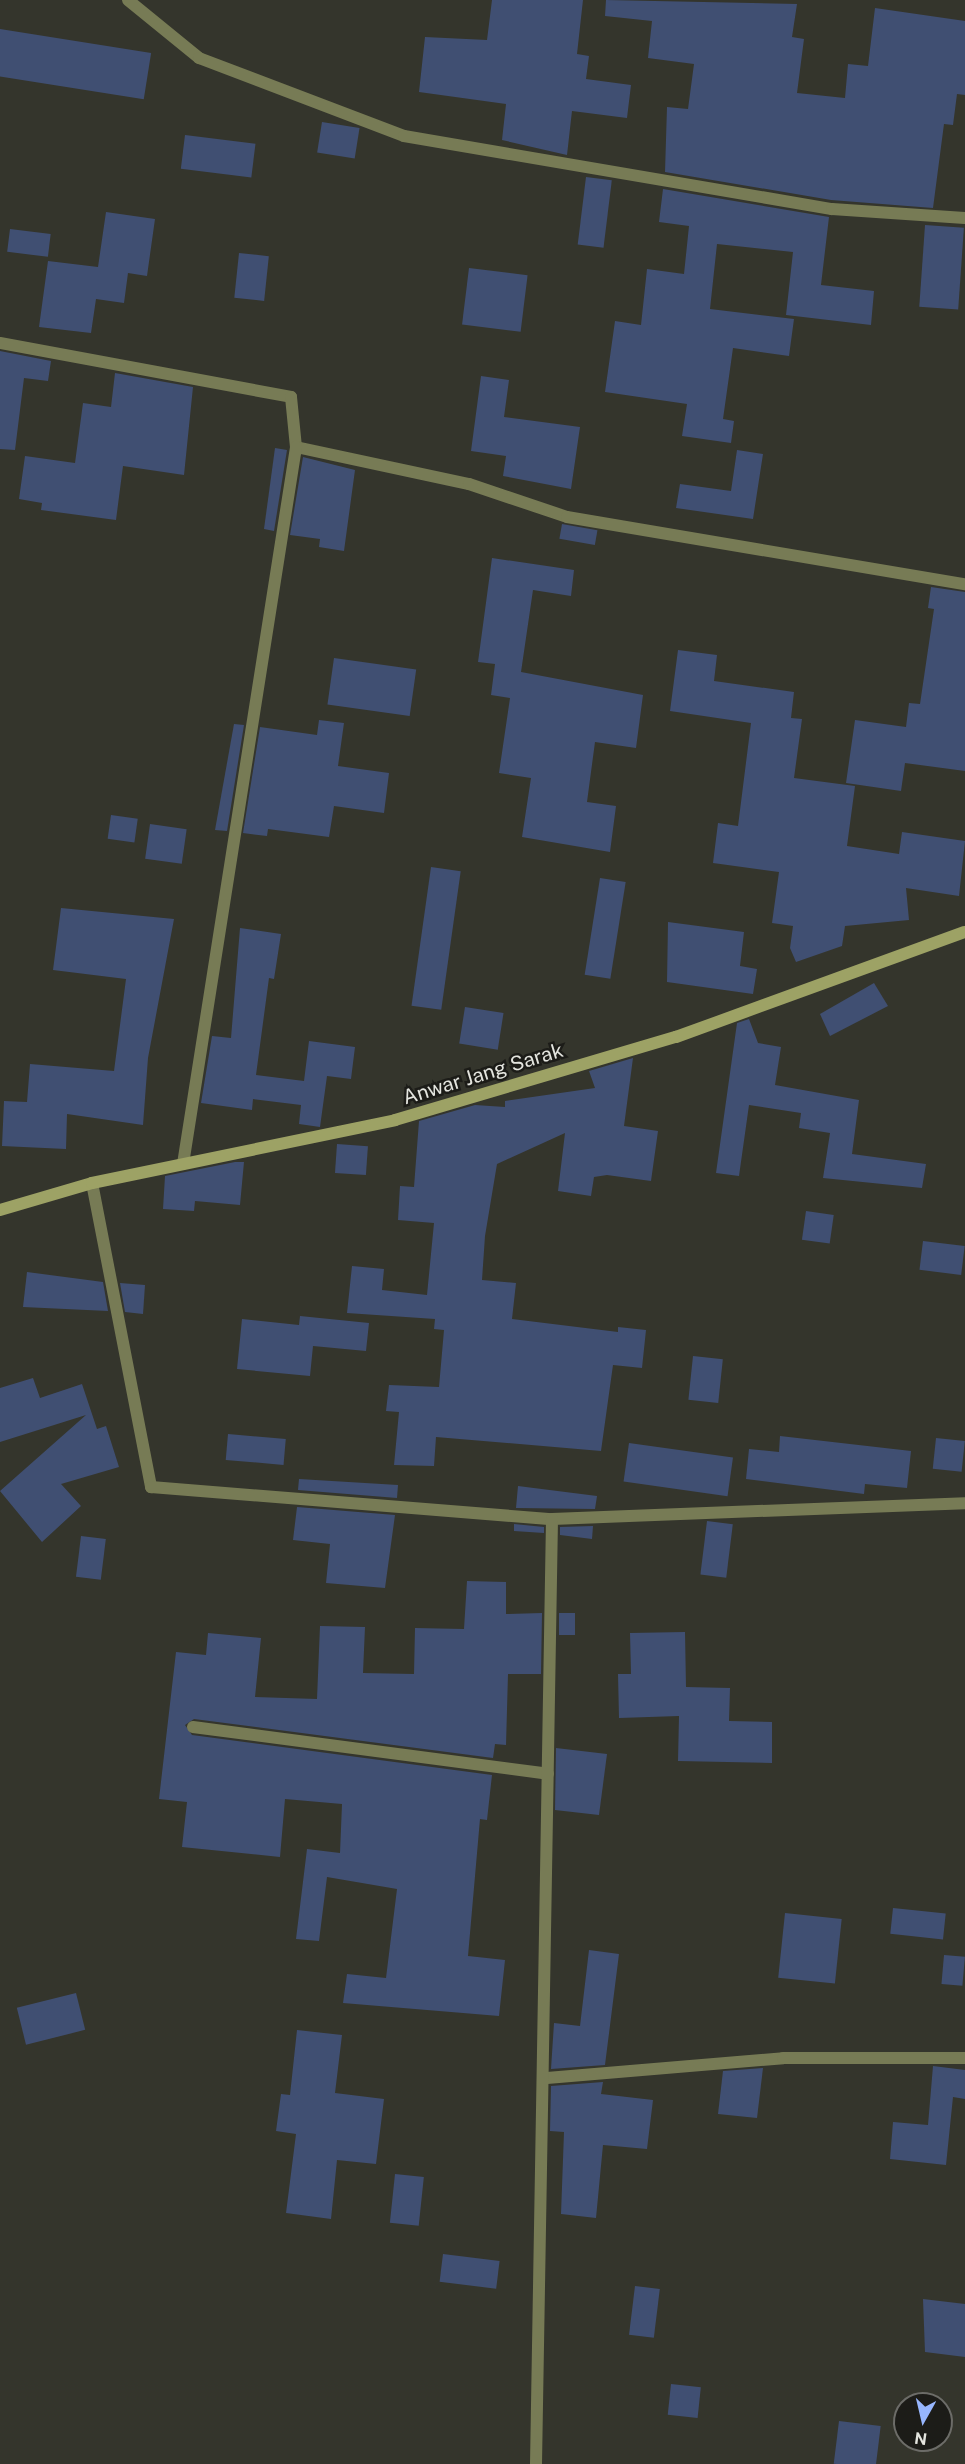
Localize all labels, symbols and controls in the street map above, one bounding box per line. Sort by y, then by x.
street label: Anwar Jang Sarak [400,1038,566,1110]
north arrow [893,2392,953,2452]
text: N [913,2428,928,2449]

